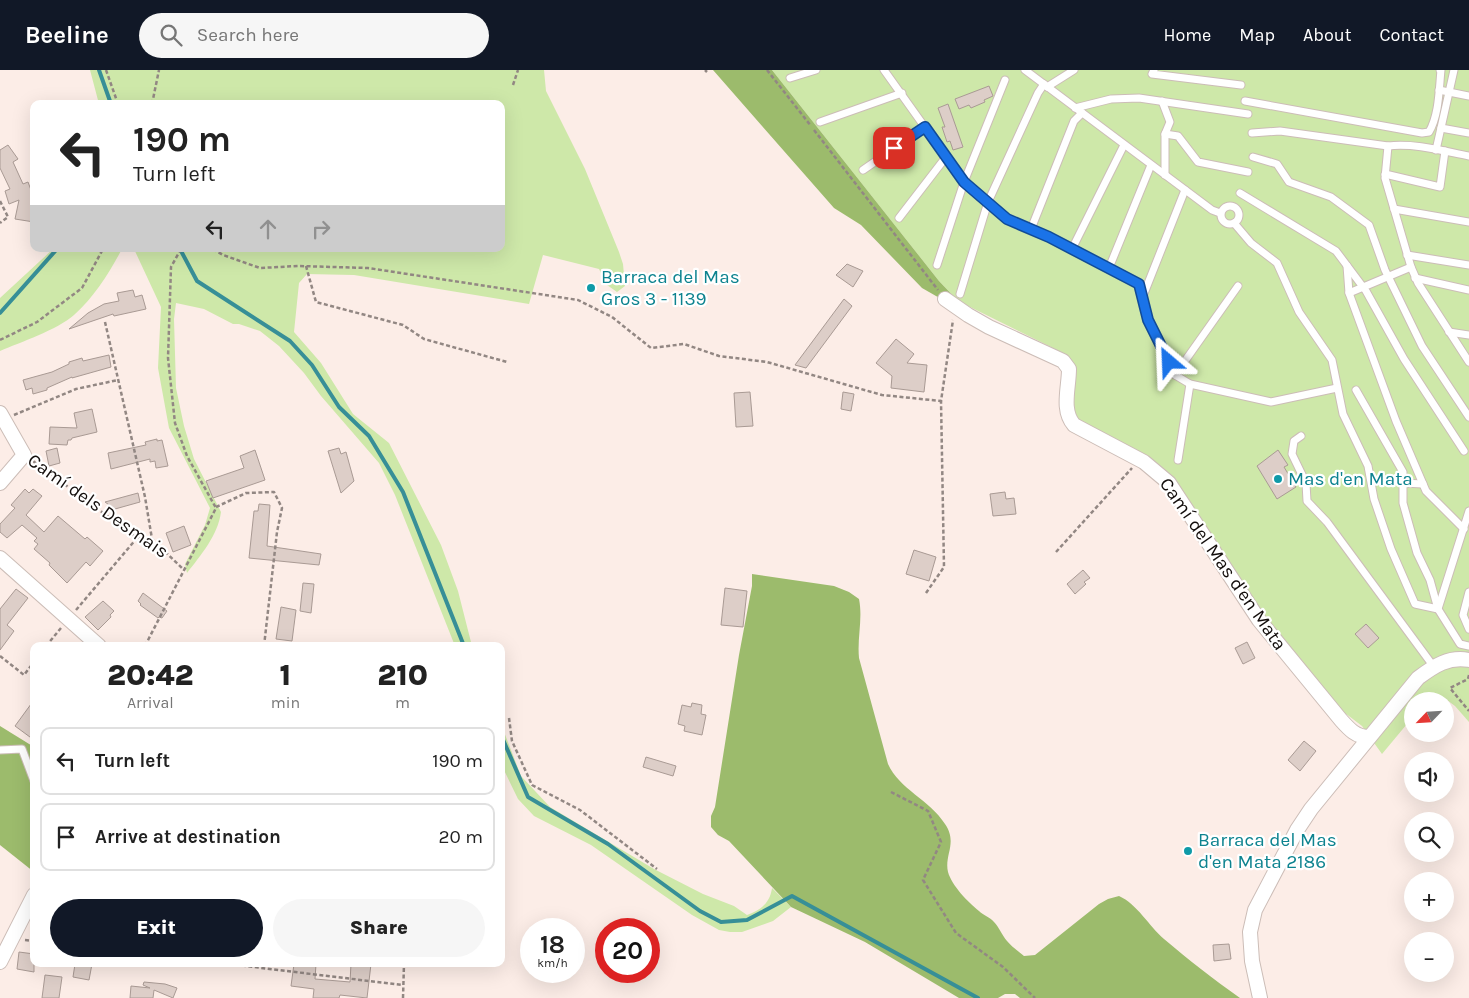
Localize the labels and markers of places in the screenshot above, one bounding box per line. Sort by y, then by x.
pin [873,127,915,169]
place label: Barraca del Mas Gros 3 - 1139 [601,266,740,310]
marker: Barraca del Mas Gros 3 - 1139 [585,282,597,294]
place label: Mas d'en Mata [1288,468,1413,490]
marker: Mas d'en Mata [1272,473,1284,485]
place label: Barraca del Mas d'en Mata 2186 [1198,829,1337,873]
marker: Barraca del Mas d'en Mata 2186 [1182,845,1194,857]

